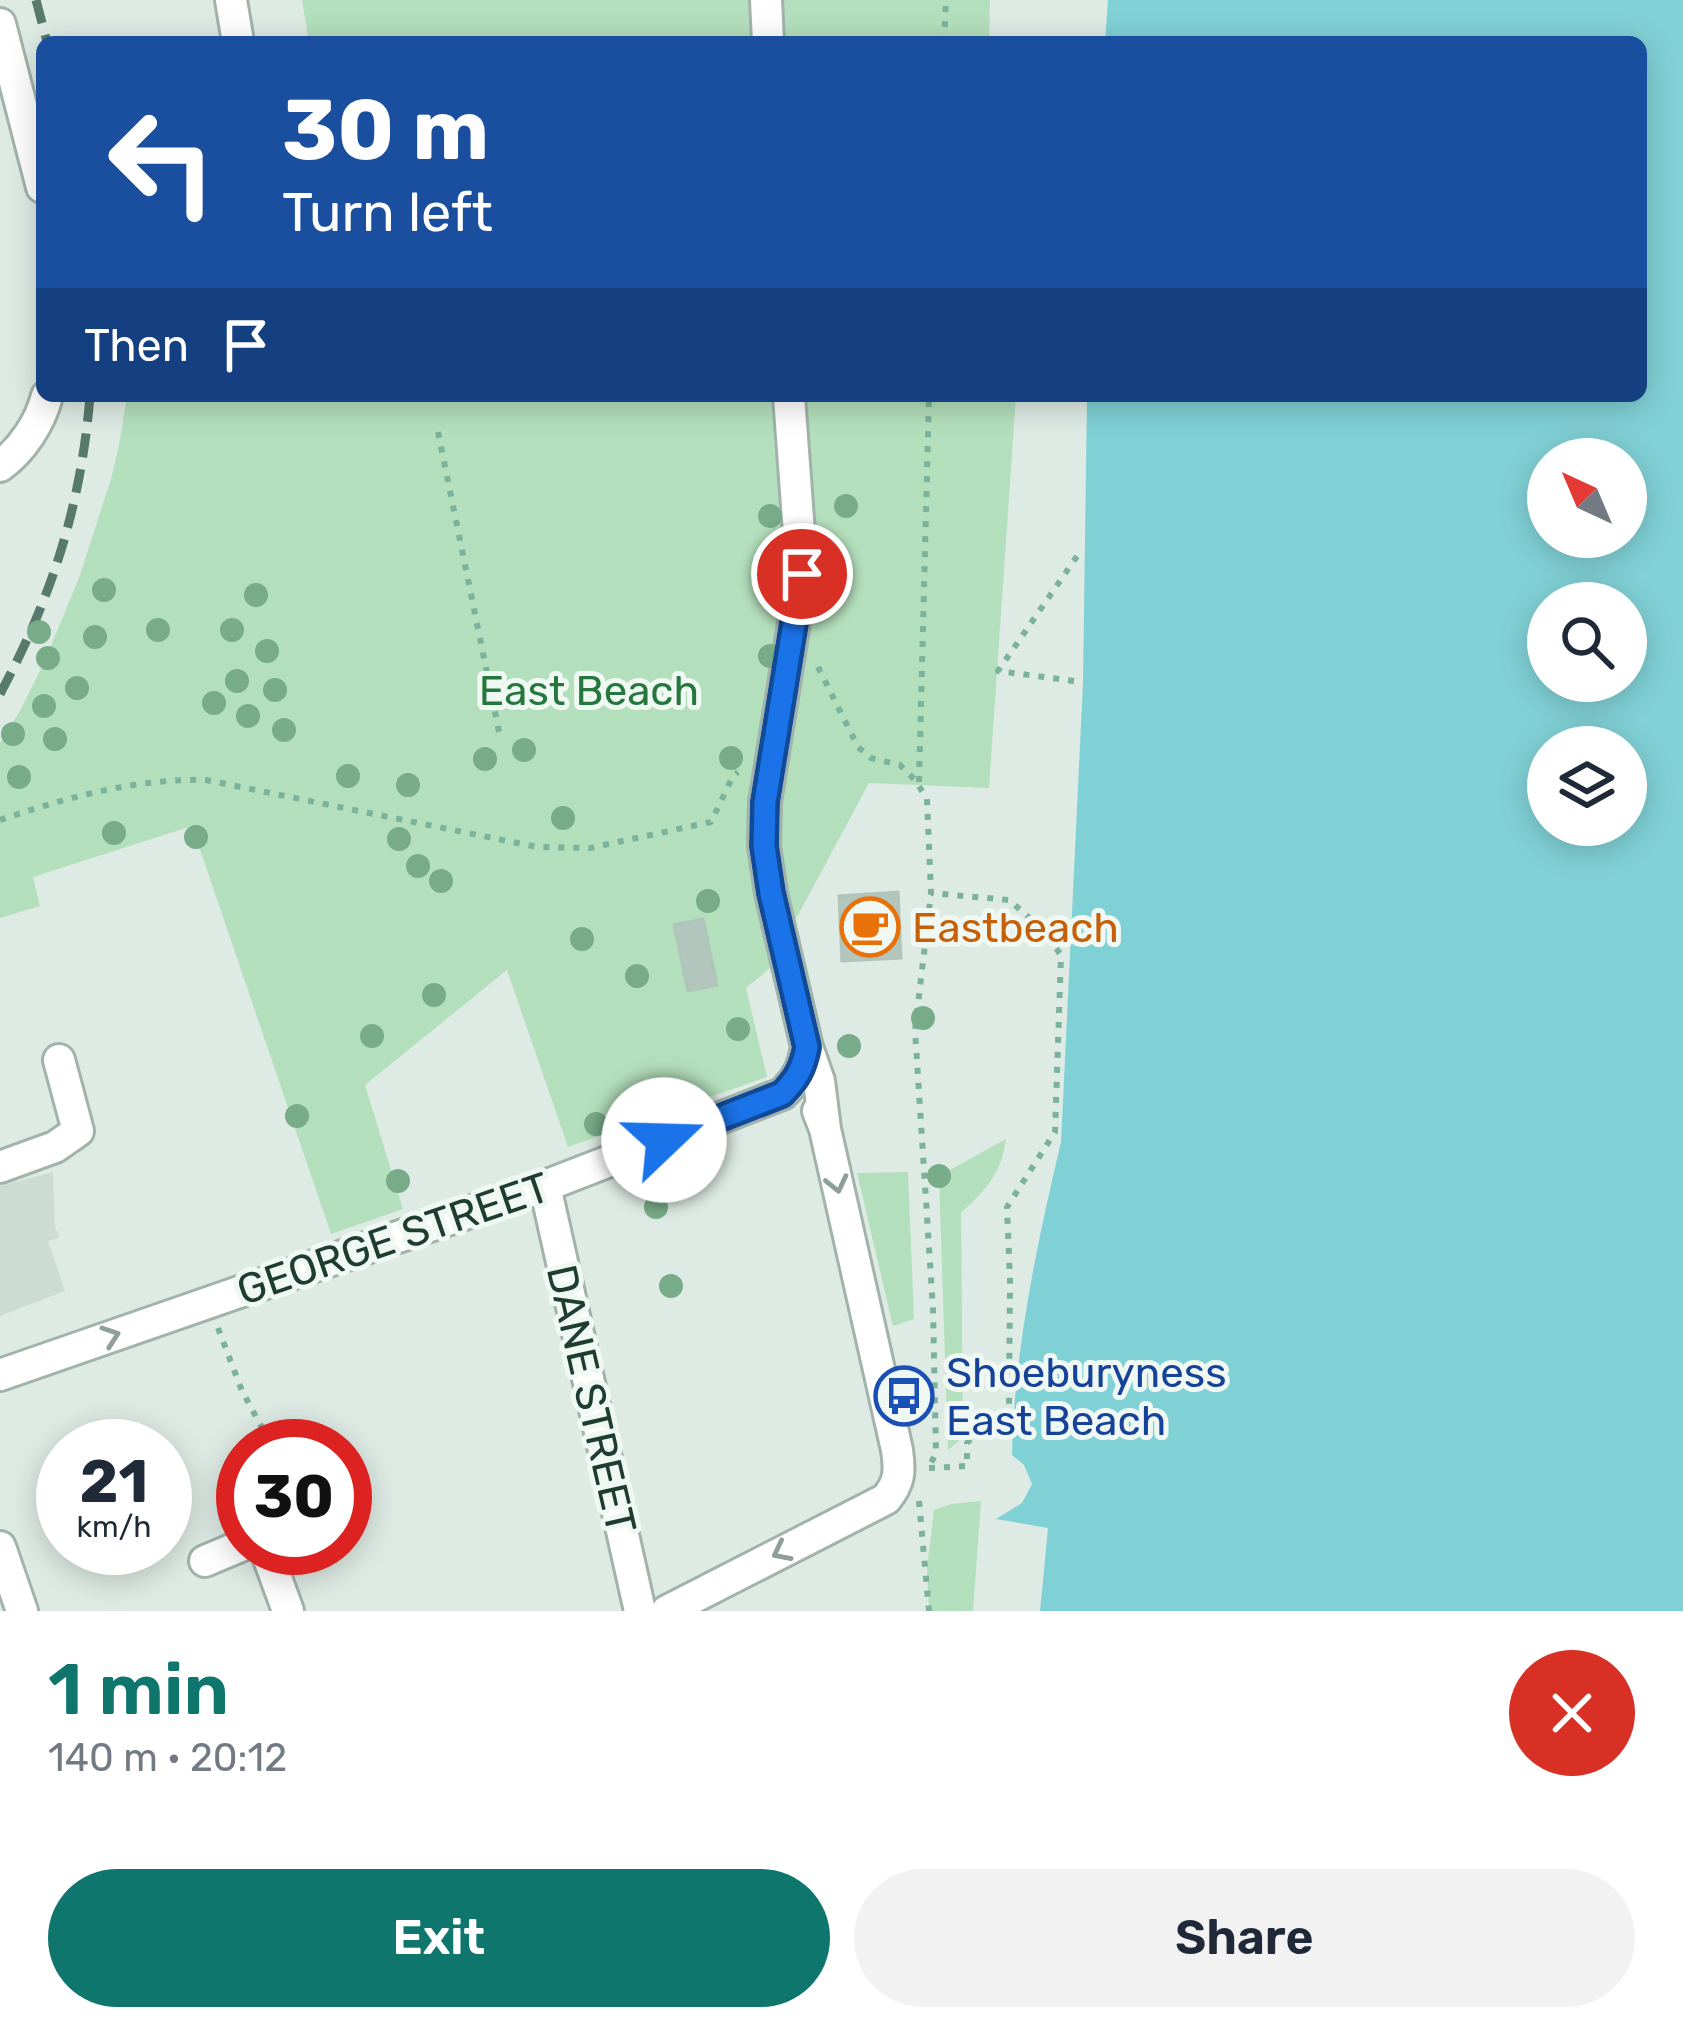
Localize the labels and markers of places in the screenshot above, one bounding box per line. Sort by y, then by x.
pin [751,523,853,625]
cafe icon: Eastbeach [839,896,901,958]
place label: Eastbeach [912,903,1119,953]
place label: Shoeburyness East Beach [946,1348,1227,1446]
bus stop icon: Shoeburyness East Beach [873,1365,935,1427]

